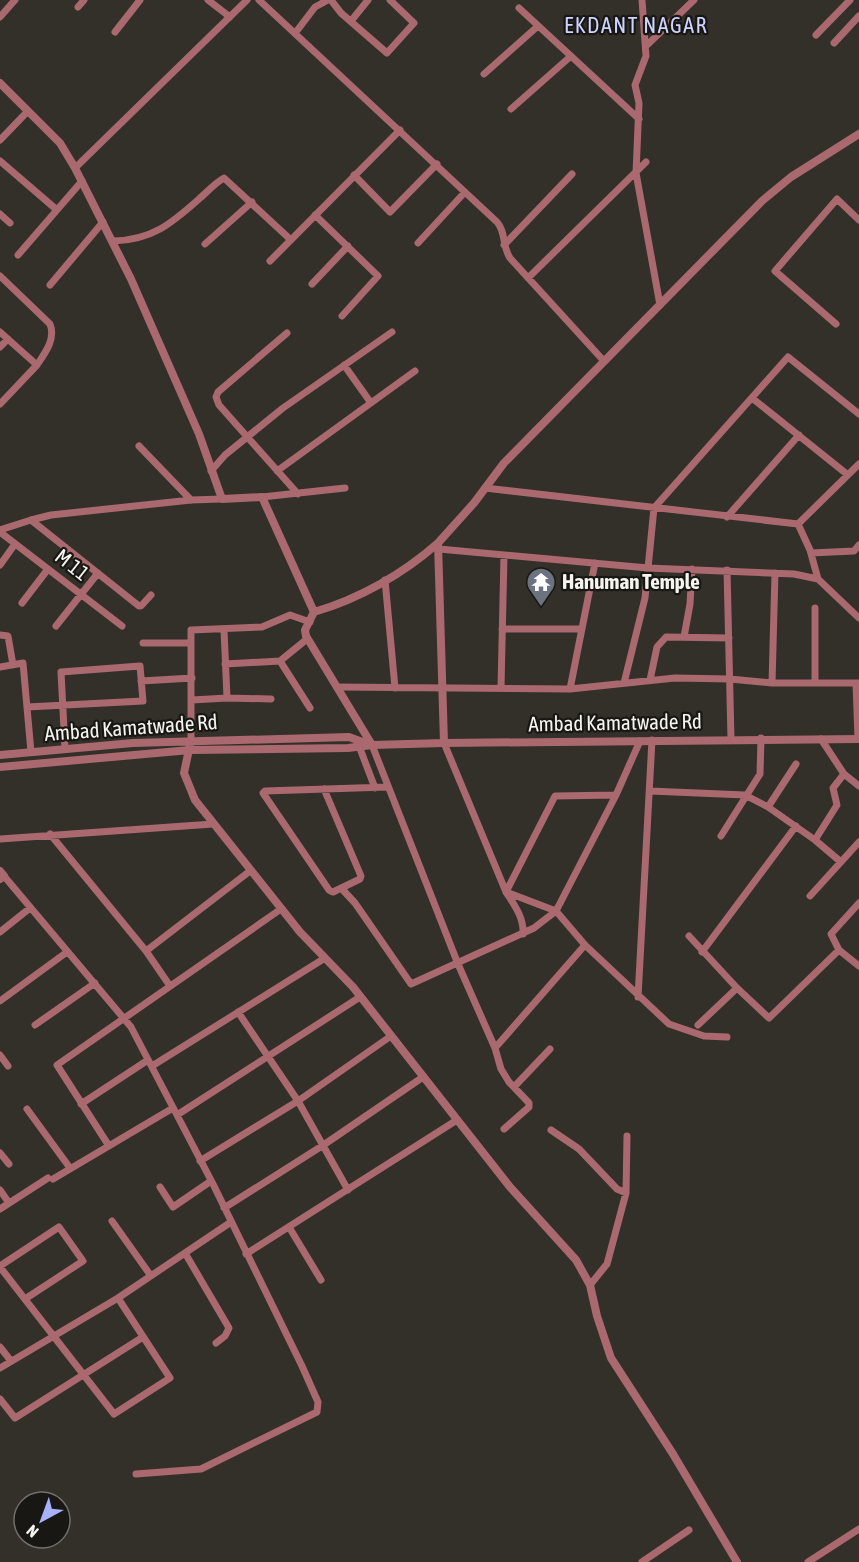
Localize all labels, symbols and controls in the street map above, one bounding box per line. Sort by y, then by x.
district label: EKDANT NAGAR [564,12,708,38]
street label: M 11 [51,543,94,585]
temple icon: Hanuman Temple [525,566,557,608]
place label: Hanuman Temple [562,569,700,593]
street label: Ambad Kamatwade Rd [528,708,702,736]
street label: Ambad Kamatwade Rd [44,709,218,745]
north arrow [12,1490,72,1550]
text: N [23,1521,42,1541]

